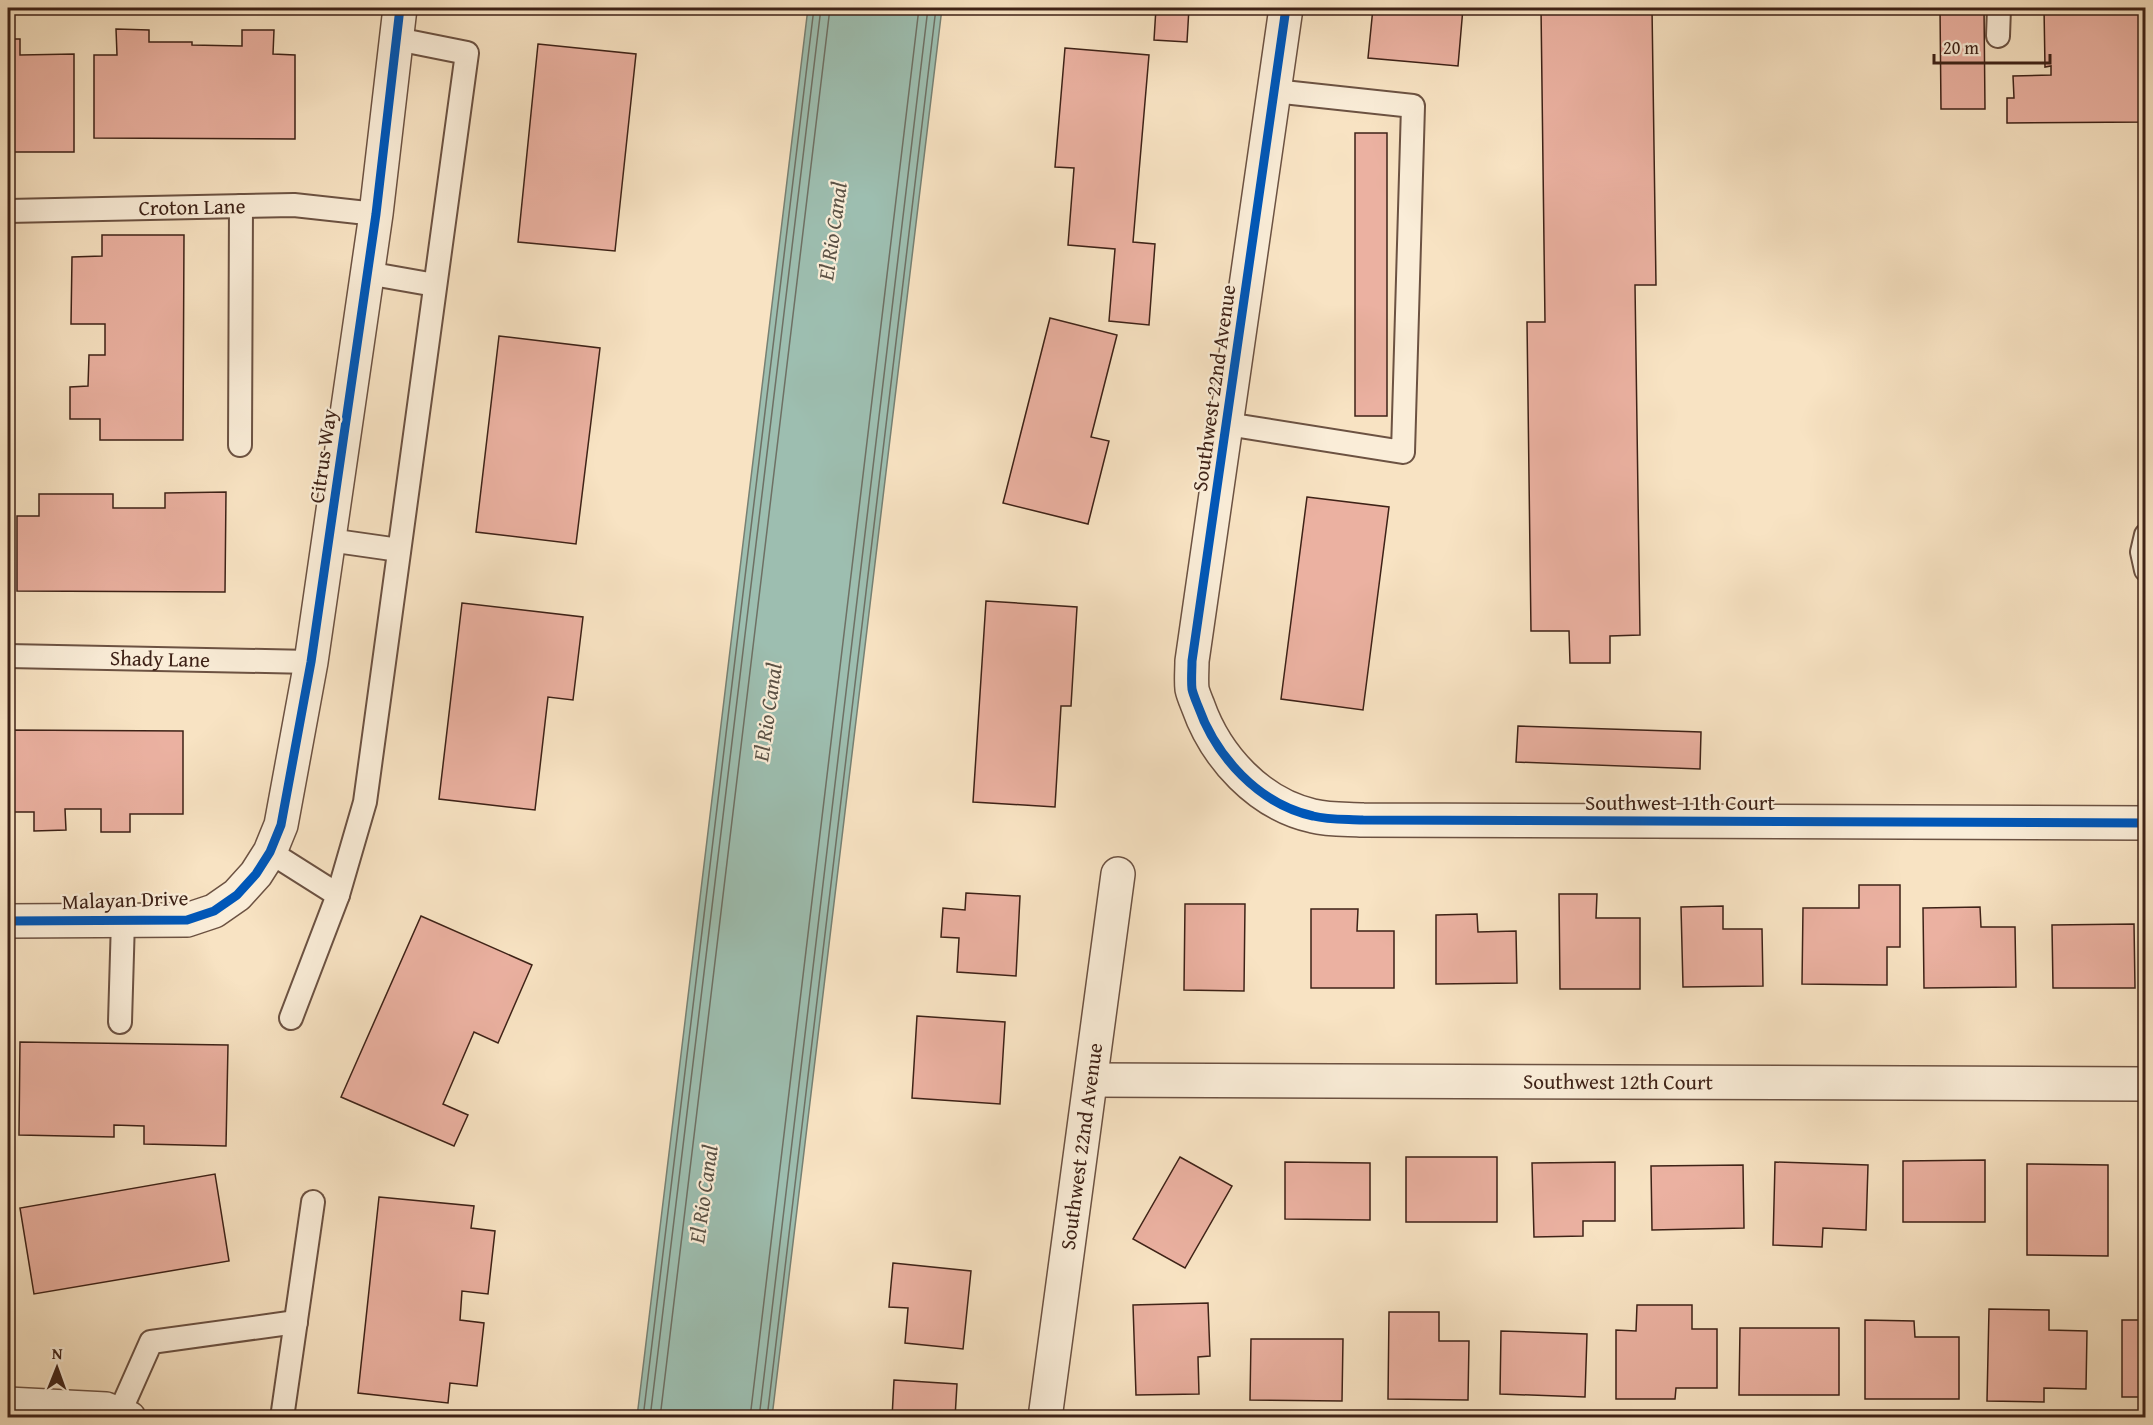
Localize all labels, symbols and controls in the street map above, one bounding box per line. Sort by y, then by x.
scale bar [1934,27,2050,65]
text: 20 m [1943,34,1979,61]
water label: El Rio Canal [809,180,855,283]
street label: Croton Lane [138,190,246,223]
street label: Southwest 22nd Avenue [1184,282,1243,493]
street label: Citrus Way [301,406,345,505]
street label: Shady Lane [110,642,210,675]
water label: El Rio Canal [744,661,790,764]
street label: Southwest 11th Court [1585,787,1776,818]
street label: Malayan Drive [61,882,189,917]
street label: Southwest 22nd Avenue [1052,1041,1110,1252]
street label: Southwest 12th Court [1523,1066,1714,1097]
water label: El Rio Canal [680,1143,726,1246]
north arrow [27,1338,87,1398]
text: N [52,1341,63,1365]

